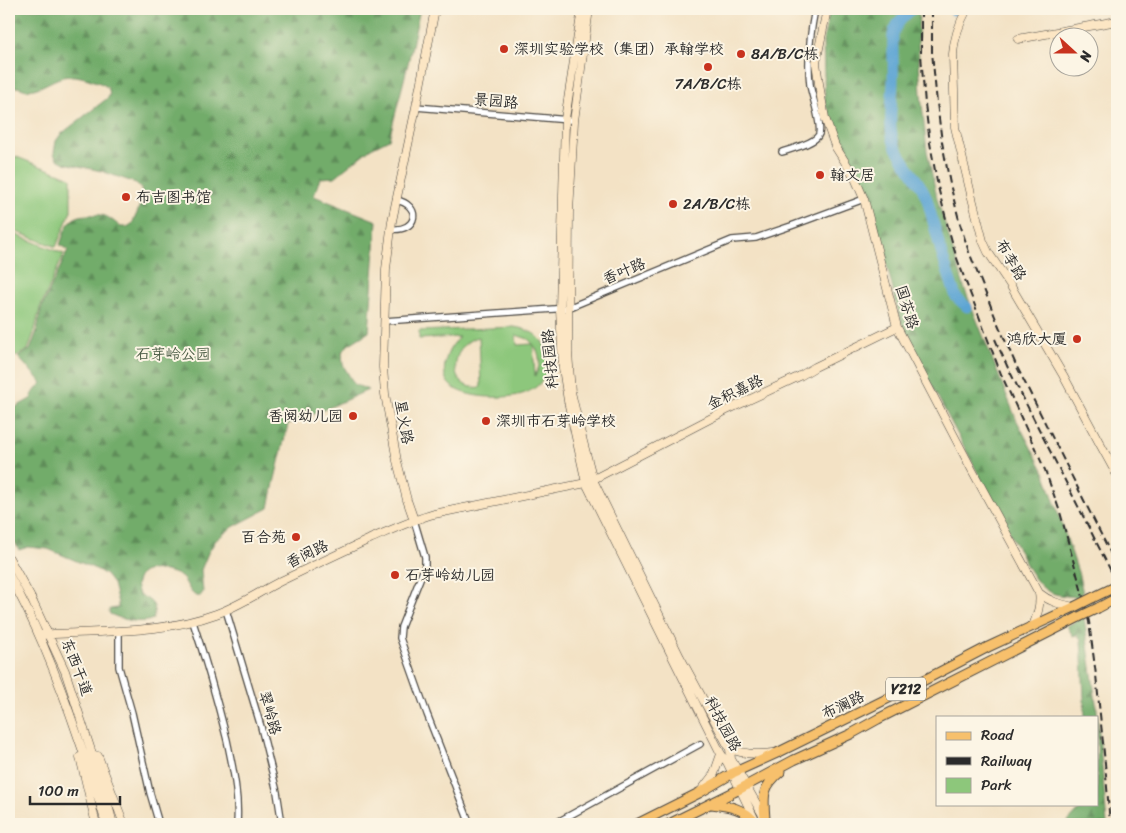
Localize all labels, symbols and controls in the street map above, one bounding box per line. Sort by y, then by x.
north arrow [1048,28,1098,78]
place label: 深圳实验学校（集团）承翰学校 [514,36,724,62]
place label: 8A/B/C栋 [751,41,819,67]
marker: 深圳实验学校（集团）承翰学校 [498,43,510,55]
text: N [1072,47,1099,66]
marker: 8A/B/C栋 [735,48,747,60]
marker: 7A/B/C栋 [702,61,714,73]
place label: 7A/B/C栋 [674,71,742,97]
street label: 景园路 [472,86,520,116]
place label: 翰文居 [830,162,875,188]
marker: 翰文居 [814,169,826,181]
place label: 布吉图书馆 [136,184,211,210]
marker: 布吉图书馆 [120,191,132,203]
place label: 2A/B/C栋 [683,191,750,217]
marker: 2A/B/C栋 [667,198,679,210]
street label: 布李路 [988,234,1034,286]
street label: 香叶路 [598,250,650,292]
street label: 国芬路 [888,282,926,332]
place label: 鸿欣大厦 [1007,326,1067,352]
street label: 科技园路 [534,328,566,390]
marker: 鸿欣大厦 [1071,333,1083,345]
park label: 石芽岭公园 [135,341,211,367]
street label: 金积嘉路 [702,367,768,417]
street label: 星火路 [387,398,421,446]
place label: 香阅幼儿园 [268,403,343,429]
place label: 深圳市石芽岭学校 [496,408,616,434]
marker: 香阅幼儿园 [347,410,359,422]
marker: 深圳市石芽岭学校 [480,415,492,427]
place label: 百合苑 [241,524,286,550]
marker: 百合苑 [290,531,302,543]
street label: 香阅路 [281,532,333,576]
place label: 石芽岭幼儿园 [405,562,495,588]
marker: 石芽岭幼儿园 [389,569,401,581]
street label: 东西干道 [54,634,100,700]
road number: Y212 [886,678,926,701]
street label: 布澜路 [817,683,869,727]
street label: 翠岭路 [251,688,289,738]
street label: 科技园路 [697,691,749,757]
legend [936,716,1098,806]
text: Road [981,722,1014,748]
text: Railway [981,748,1032,774]
text: Park [981,772,1012,798]
scale bar [30,773,120,805]
text: 100 m [38,778,79,804]

